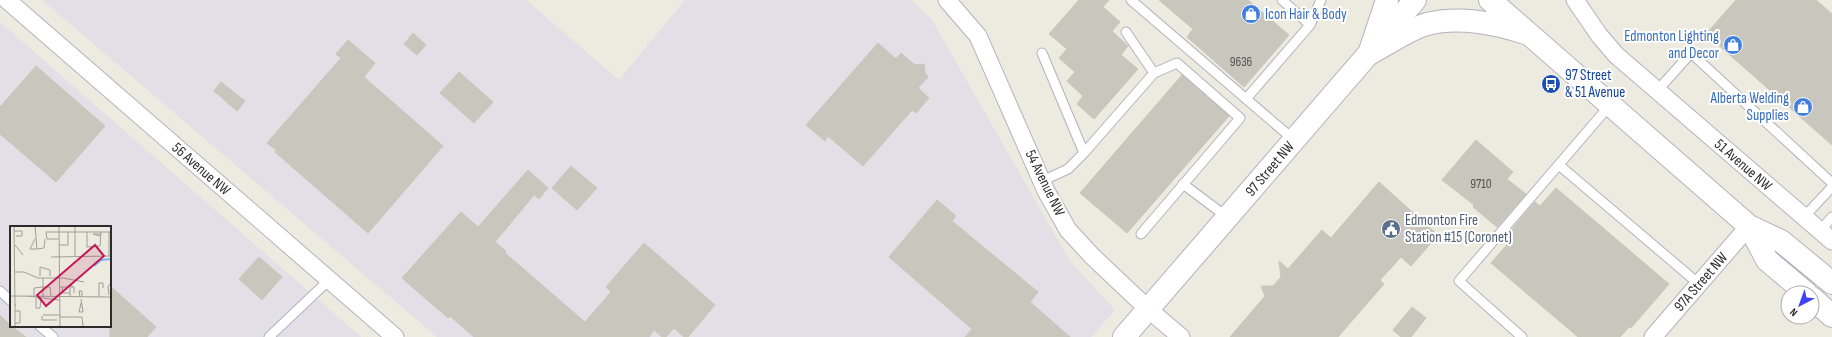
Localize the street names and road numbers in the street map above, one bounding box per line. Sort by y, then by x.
street label: 51 Avenue NW [1710,135,1776,195]
street label: 97 Street NW [1241,137,1299,201]
street label: 56 Avenue NW [168,138,234,200]
street label: 54 Avenue NW [1021,147,1069,219]
street label: 97A Street NW [1670,248,1732,316]

